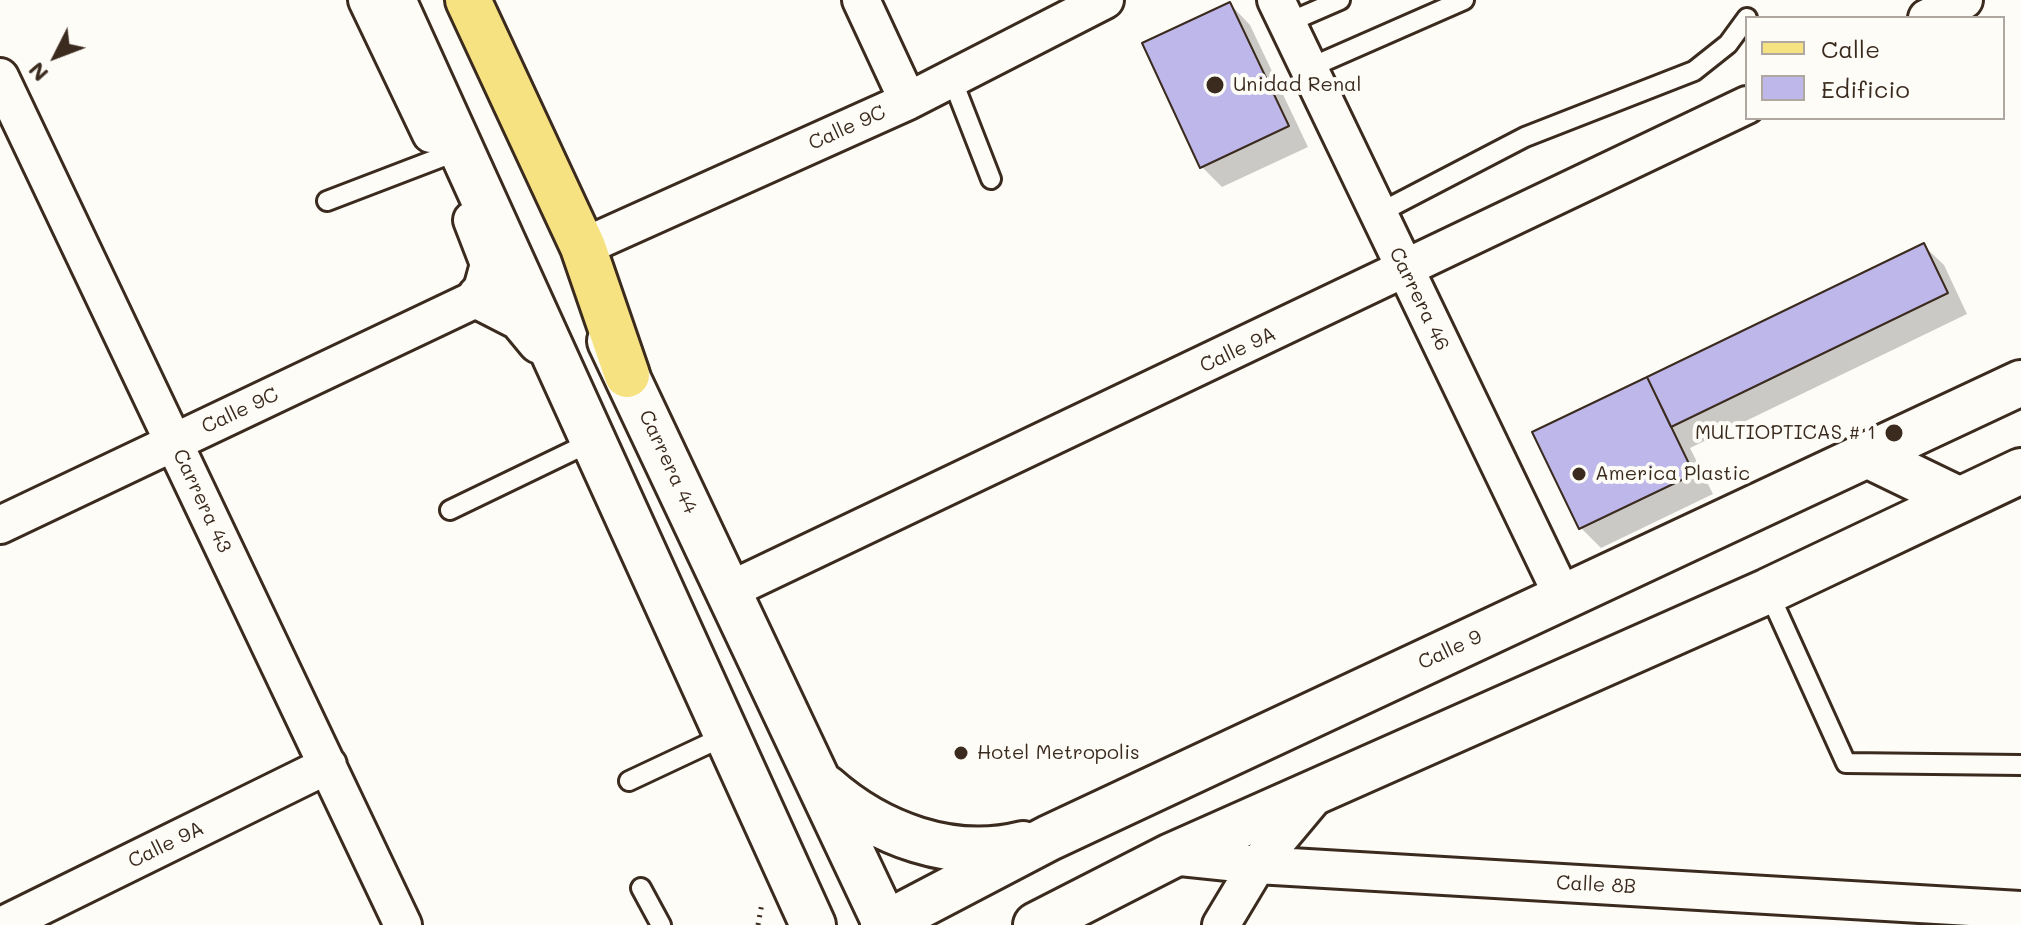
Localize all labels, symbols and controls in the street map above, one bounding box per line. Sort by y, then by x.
north arrow [16,16,96,96]
legend [1745,16,2005,120]
text: Calle [1821,33,1880,64]
text: N [21,56,54,88]
place label: Unidad Renal [1233,73,1362,97]
text: Edificio [1821,73,1910,104]
marker: Unidad Renal [1204,74,1226,96]
street label: Calle 9C [805,100,889,156]
street label: Carrera 46 [1384,243,1454,355]
street label: Calle 9A [1196,322,1280,378]
street label: Calle 9C [198,383,282,439]
street label: Carrera 44 [634,406,702,518]
place label: MULTIOPTICAS # 1 [1695,421,1876,445]
marker: MULTIOPTICAS # 1 [1883,422,1905,444]
street label: Carrera 43 [168,445,236,557]
place label: America Plastic [1595,462,1750,486]
marker: America Plastic [1570,465,1588,483]
street label: Calle 9 [1414,625,1486,675]
place label: Hotel Metropolis [977,741,1140,765]
marker: Hotel Metropolis [952,744,970,762]
street label: Calle 9A [124,816,208,874]
street label: Calle 8B [1555,871,1637,899]

